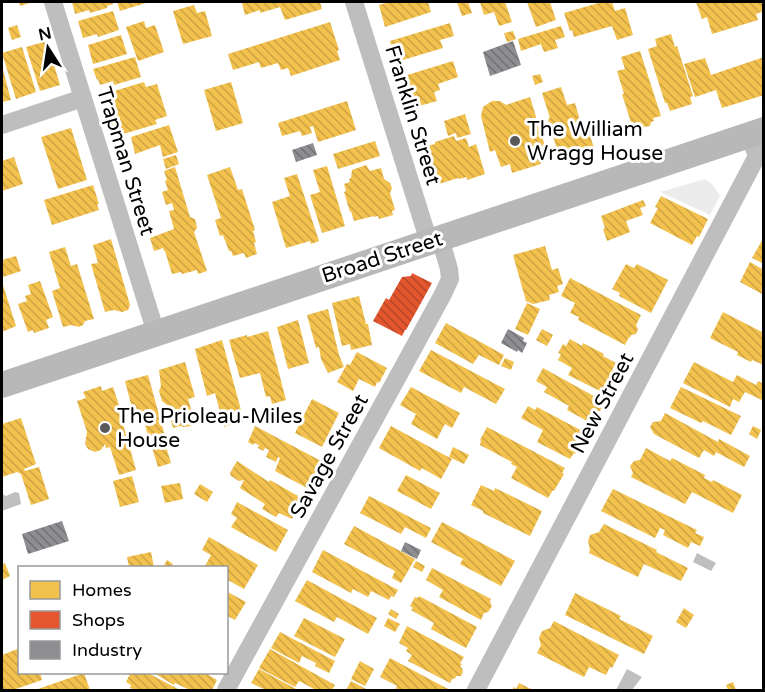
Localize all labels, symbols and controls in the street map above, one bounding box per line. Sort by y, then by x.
north arrow [18,18,78,78]
text: N [37,23,53,45]
street label: Franklin Street [379,42,446,188]
street label: Trapman Street [91,84,160,238]
place label: The William Wragg House [527,117,663,166]
marker: The William Wragg House [508,134,522,148]
street label: Broad Street [319,226,446,289]
street label: New Street [565,349,639,458]
street label: Savage Street [285,390,374,523]
place label: The Prioleau-Miles House [117,404,302,453]
marker: The Prioleau-Miles House [98,421,112,435]
legend [18,566,228,674]
text: Homes [72,579,132,601]
text: Shops [72,609,125,631]
text: Industry [72,639,143,661]

